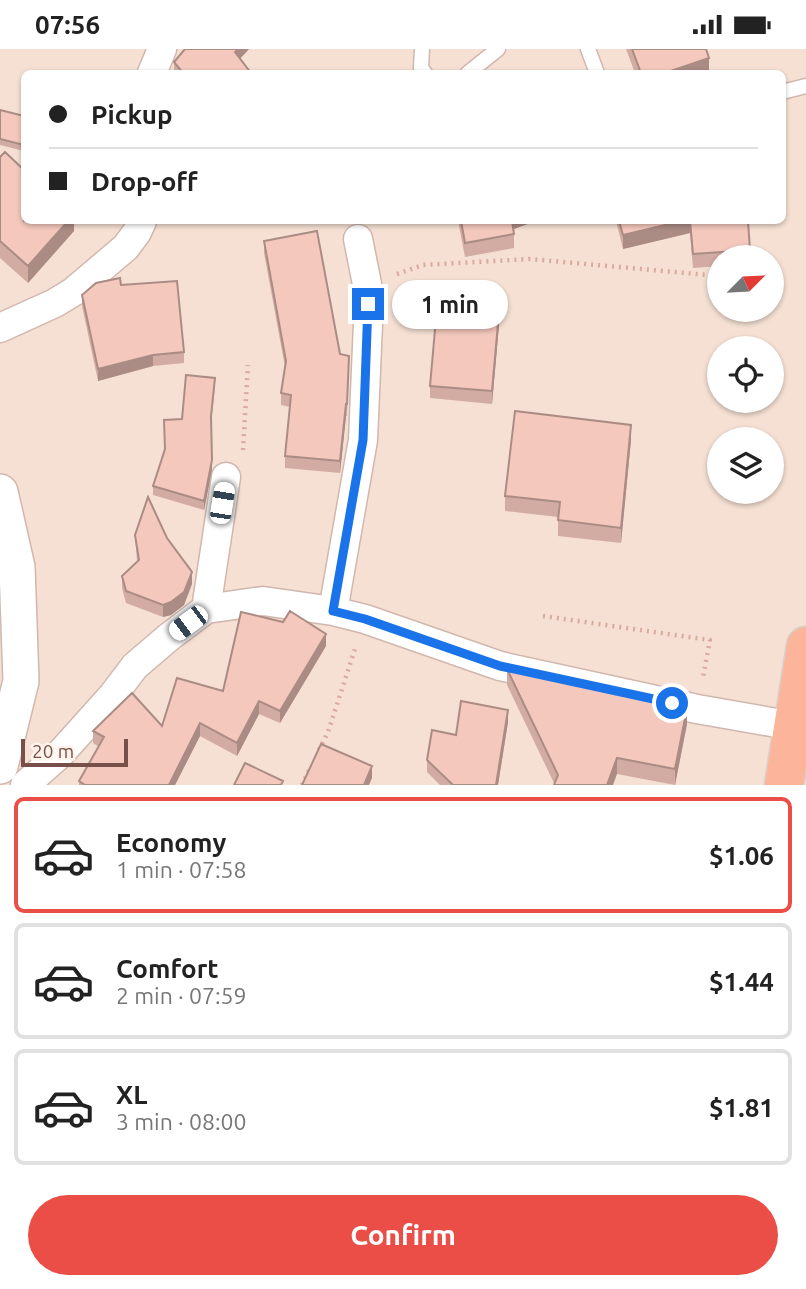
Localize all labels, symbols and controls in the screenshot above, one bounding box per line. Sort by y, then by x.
text: 07:56 [35,10,100,39]
text: Pickup [91,100,173,129]
text: Drop-off [91,167,198,196]
north arrow [707,245,784,322]
map controls [707,245,784,504]
callout: 1 min [392,279,508,329]
route end [352,288,384,320]
text: 1 min [421,292,479,317]
button: locate [707,336,784,413]
button: layers [707,427,784,504]
car [209,481,236,525]
car [165,602,212,644]
route start [656,687,688,719]
scale bar [21,736,128,768]
text: 20 m [32,740,74,762]
icon: car [32,824,95,887]
text: Economy [116,828,226,857]
text: $1.06 [709,841,774,870]
text: 1 min · 07:58 [116,857,247,882]
icon: car [32,950,95,1013]
text: Comfort [116,954,219,983]
text: $1.44 [709,967,774,996]
text: 2 min · 07:59 [116,983,247,1008]
icon: car [32,1076,95,1139]
text: XL [116,1080,147,1109]
text: $1.81 [709,1093,774,1122]
text: 3 min · 08:00 [116,1109,247,1134]
button: Confirm [28,1195,778,1275]

